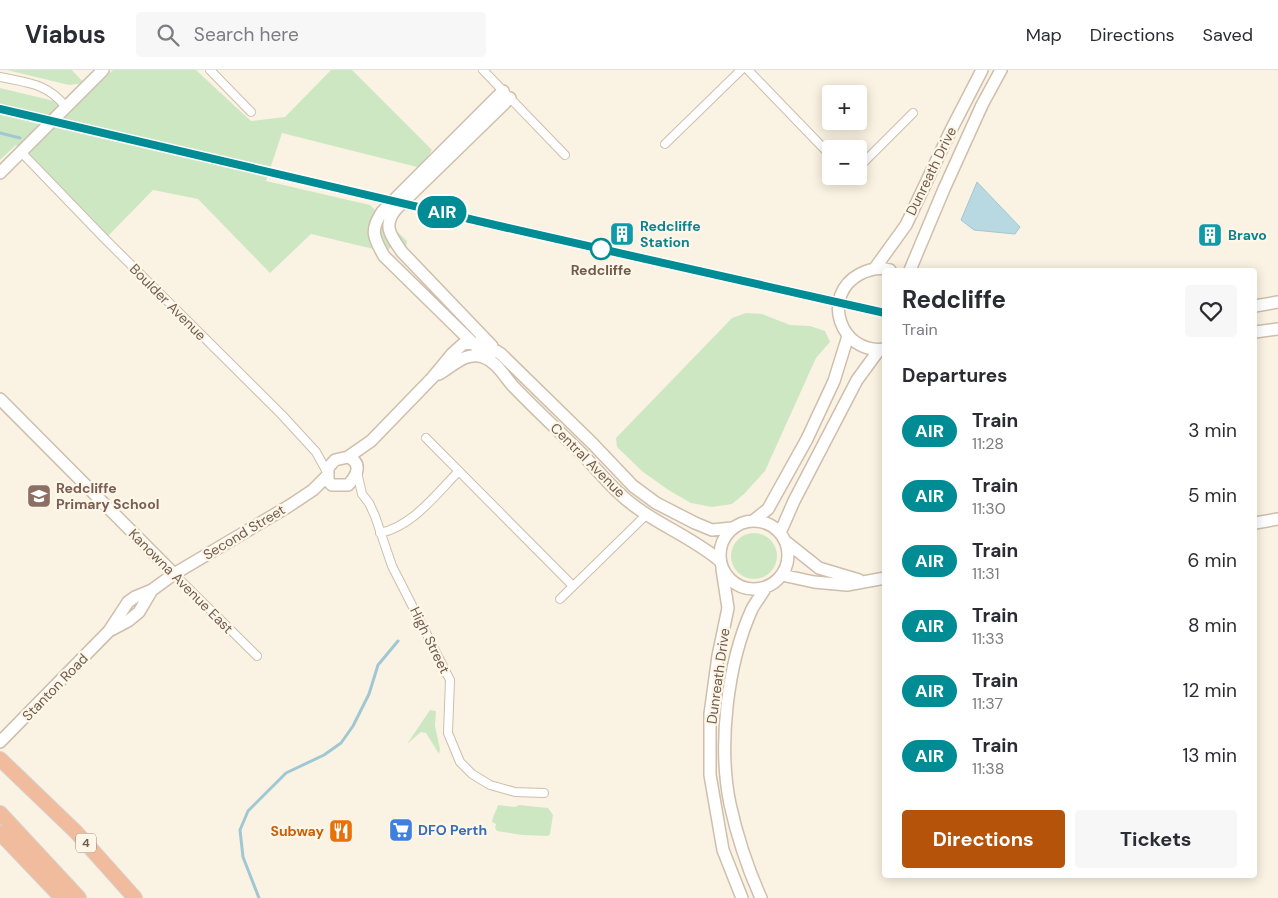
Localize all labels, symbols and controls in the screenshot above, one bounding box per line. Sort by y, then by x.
search box [136,12,486,57]
text: Viabus [25,19,106,50]
icon: search [154,21,182,49]
text: Search here [194,22,299,47]
text: Map [1026,23,1062,47]
text: Directions [1090,23,1175,47]
text: Saved [1203,23,1253,47]
map controls [822,85,867,185]
button: + [822,85,867,130]
street label: Dunreath Drive [902,124,960,218]
button: − [822,140,867,185]
line badge: AIR [413,196,471,228]
text: AIR [427,200,457,224]
place label: Redcliffe Station [640,217,701,251]
building icon: Redcliffe Station [609,221,635,247]
building icon: Bravo [1197,222,1223,248]
place label: Bravo [1228,226,1267,244]
marker: Redcliffe [590,238,612,260]
street label: Boulder Avenue [126,260,210,344]
place label: Redcliffe [571,261,631,279]
text: Redcliffe [902,284,1006,315]
button: heart [1185,285,1237,337]
text: Train [902,319,938,340]
text: Departures [902,363,1007,388]
text: Train [972,408,1018,433]
text: 3 min [1188,418,1237,443]
street label: Central Avenue [547,419,629,501]
text: AIR [915,419,944,443]
text: 11:28 [972,433,1004,454]
text: Train [972,473,1018,498]
place label: Redcliffe Primary School [56,479,159,513]
school or university icon: Redcliffe Primary School [26,483,52,509]
text: 5 min [1188,483,1237,508]
text: AIR [915,484,944,508]
text: 11:30 [972,498,1006,519]
street label: Second Street [200,500,288,564]
street label: Kanowna Avenue East [125,525,237,637]
text: Train [972,538,1018,563]
text: 6 min [1188,548,1237,573]
text: AIR [915,549,944,573]
text: 11:31 [972,563,999,584]
text: Train [972,603,1018,628]
street label: High Street [406,604,454,676]
text: 8 min [1188,613,1237,638]
text: AIR [915,614,944,638]
street label: Dunreath Drive [702,627,734,725]
text: 11:33 [972,628,1004,649]
street label: Stanton Road [18,649,92,725]
text: Train [972,668,1018,693]
text: 12 min [1183,678,1237,703]
text: AIR [915,679,944,703]
text: 11:37 [972,693,1003,714]
text: Train [972,733,1018,758]
text: 13 min [1182,743,1237,768]
text: AIR [915,744,944,768]
text: 11:38 [972,758,1004,779]
button: Directions [902,810,1065,868]
button: Tickets [1075,810,1237,868]
supermarket icon: DFO Perth [388,817,414,843]
restaurant icon: Subway [328,818,354,844]
place label: DFO Perth [418,821,487,839]
place label: Subway [270,822,325,840]
road number: 4 [76,834,96,852]

